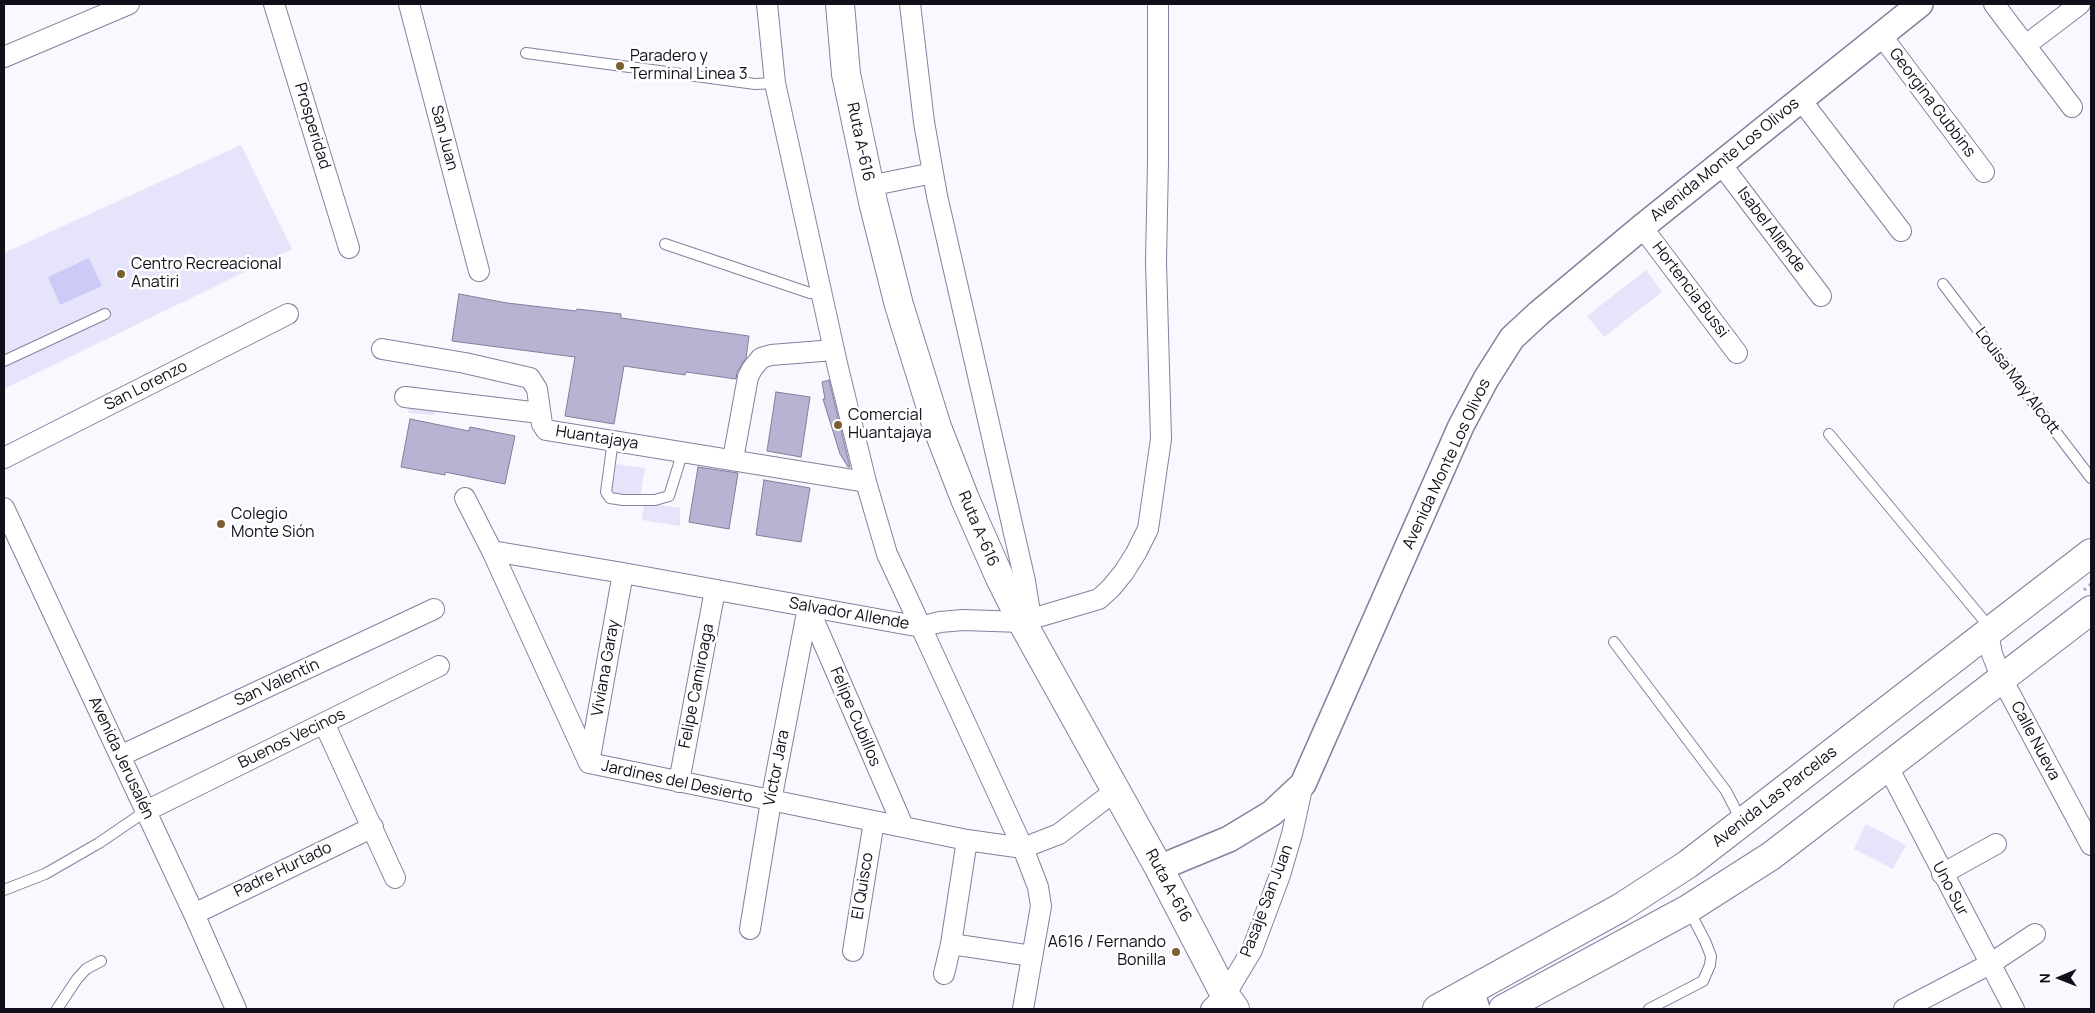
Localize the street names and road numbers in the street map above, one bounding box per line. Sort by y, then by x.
street label: Georgina Gubbins [1885,45,1979,161]
street label: Prosperidad [290,81,334,171]
street label: Avenida Monte Los Olivos [1647,94,1803,226]
street label: Ruta A-616 [842,101,878,183]
street label: San Juan [426,103,462,173]
street label: Isabel Allende [1733,184,1809,276]
street label: Hortencia Bussi [1648,238,1732,342]
street label: Louisa May Alcott [1971,324,2063,438]
street label: San Lorenzo [101,357,191,415]
street label: Avenida Monte Los Olivos [1399,376,1495,552]
street label: Huantajaya [554,422,640,454]
street label: Ruta A-616 [954,488,1002,570]
street label: Salvador Allende [787,594,911,634]
street label: Viviana Garay [588,618,624,718]
street label: Felipe Camiroaga [675,622,719,750]
street label: San Valentín [232,655,322,711]
street label: Felipe Cubillos [825,664,885,770]
street label: Avenida Jerusalén [84,694,158,822]
street label: Calle Nueva [2006,698,2064,784]
street label: Buenos Vecinos [235,705,349,773]
street label: Víctor Jara [760,728,794,808]
street label: Avenida Las Parcelas [1709,742,1841,852]
street label: Jardines del Desierto [600,757,754,807]
street label: Padre Hurtado [231,838,335,902]
street label: Pasaje San Juan [1237,842,1297,960]
street label: Ruta A-616 [1141,846,1195,926]
street label: El Quisco [848,851,878,921]
street label: Uno Sur [1928,859,1972,919]

